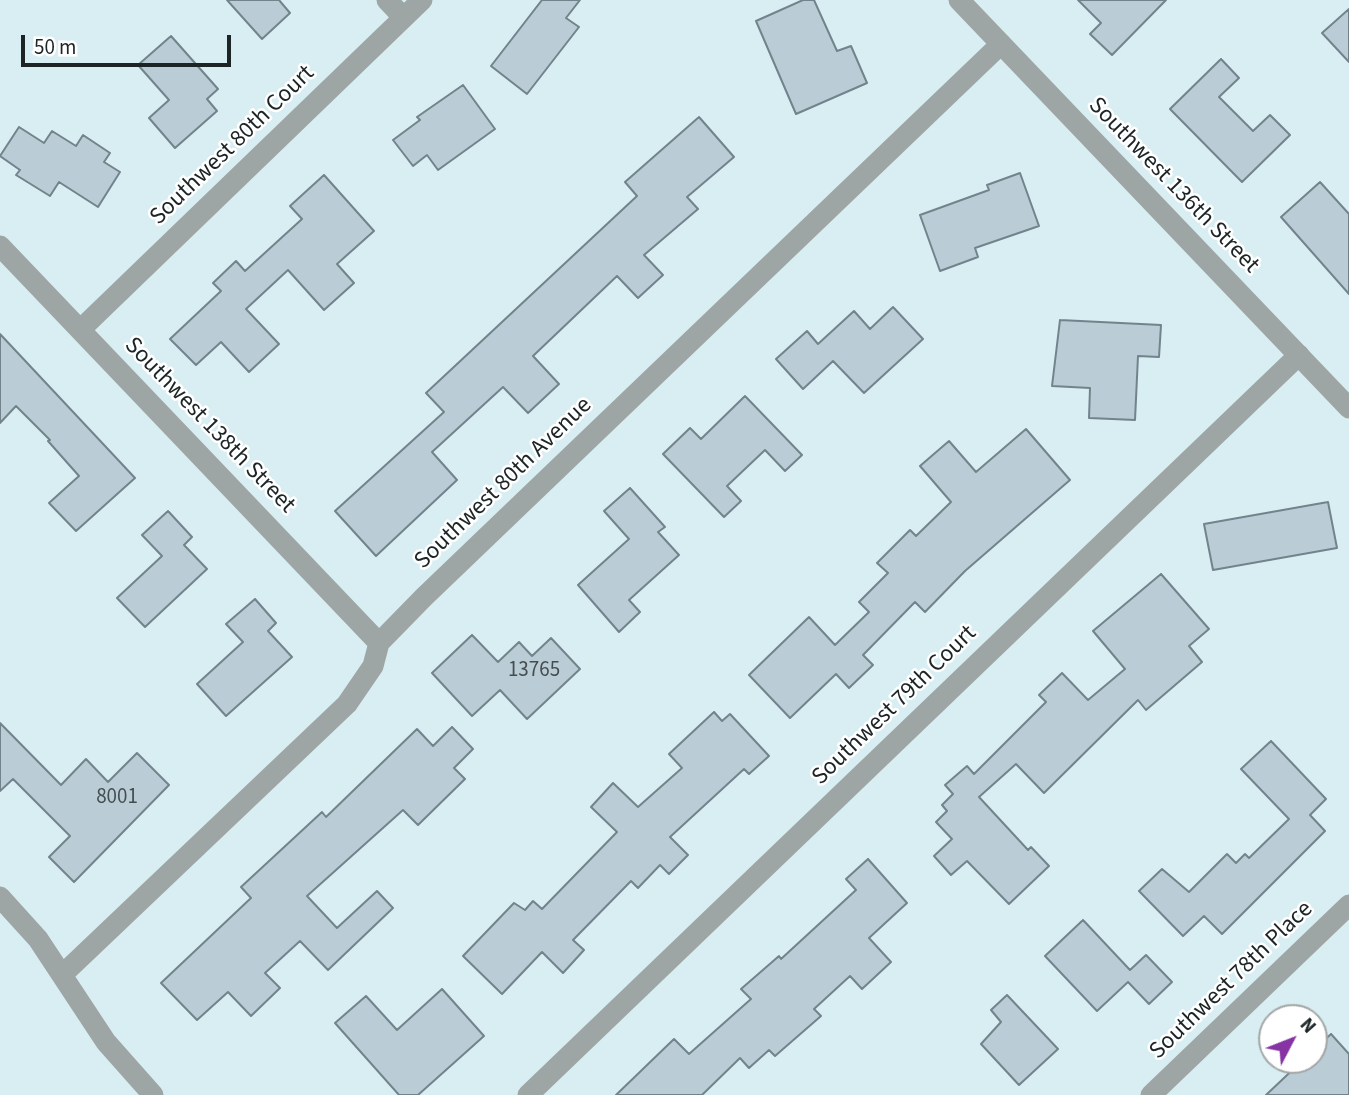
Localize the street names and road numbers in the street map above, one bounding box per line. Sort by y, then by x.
street label: Southwest 80th Court [145,60,321,232]
street label: Southwest 136th Street [1082,92,1264,280]
street label: Southwest 138th Street [118,332,300,520]
street label: Southwest 80th Avenue [409,392,599,576]
street label: Southwest 79th Court [807,620,983,792]
street label: Southwest 78th Place [1144,896,1320,1066]

